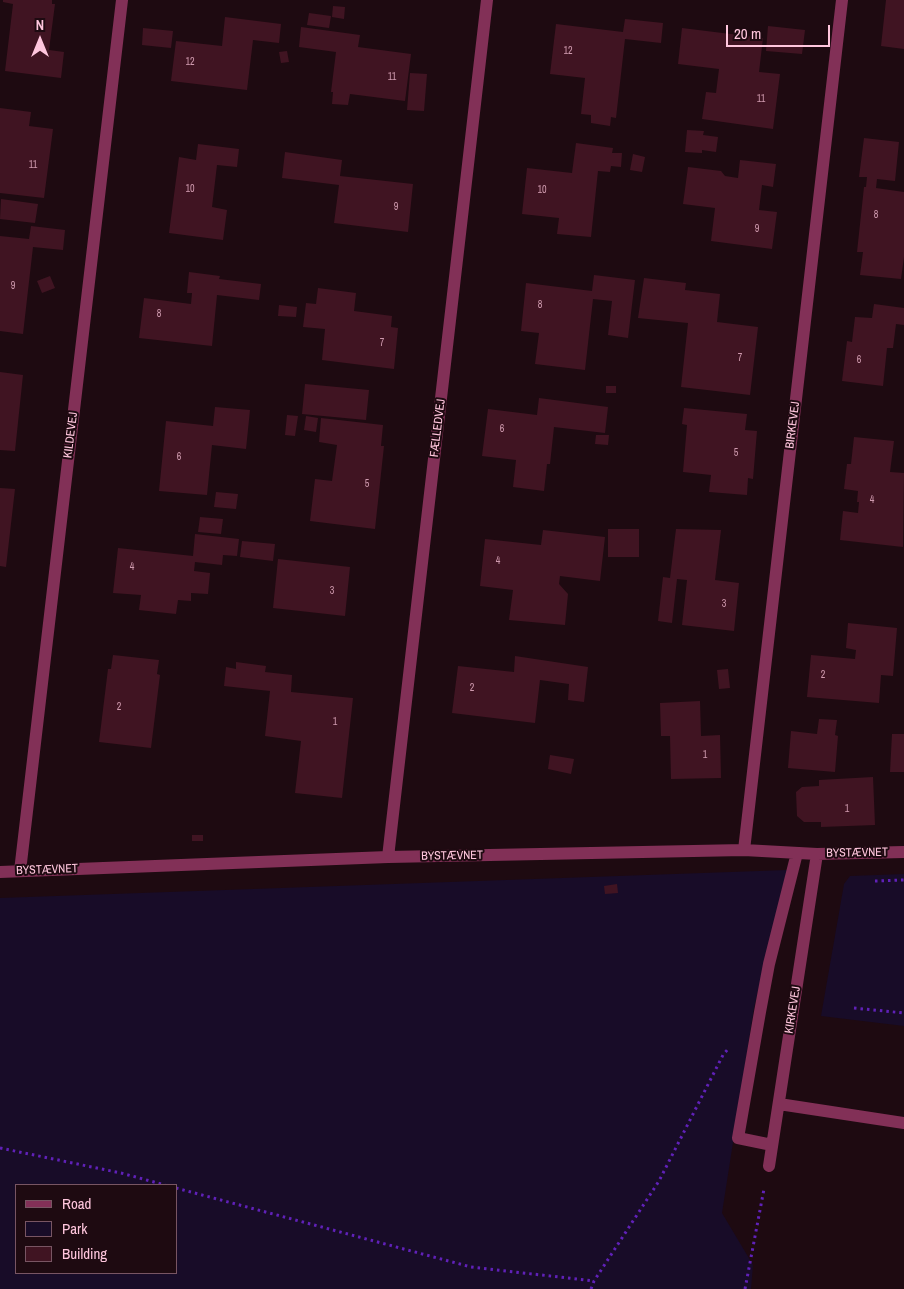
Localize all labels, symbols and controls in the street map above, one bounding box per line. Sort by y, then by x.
north arrow [15,15,65,65]
scale bar [729,15,833,47]
text: N [36,16,44,34]
text: 20 m [734,23,761,44]
house number: 12 [563,45,573,57]
house number: 12 [185,56,195,68]
house number: 11 [388,71,396,83]
house number: 11 [757,93,765,105]
house number: 11 [29,159,37,171]
house number: 10 [185,183,195,195]
house number: 10 [537,184,547,196]
house number: 9 [394,201,398,213]
house number: 8 [874,209,878,221]
house number: 9 [755,223,759,235]
house number: 9 [11,280,15,292]
house number: 8 [538,299,542,311]
house number: 8 [157,308,161,320]
house number: 7 [380,337,384,349]
house number: 7 [738,352,742,364]
house number: 6 [857,354,861,366]
street label: FÆLLEDVEJ [427,398,449,458]
street label: BIRKEVEJ [783,401,803,449]
street label: KILDEVEJ [61,411,81,459]
house number: 6 [500,423,504,435]
house number: 5 [734,447,738,459]
house number: 6 [177,451,181,463]
house number: 5 [365,478,369,490]
house number: 4 [870,494,874,506]
house number: 4 [496,555,500,567]
house number: 4 [130,561,134,573]
house number: 3 [330,585,334,597]
house number: 3 [722,598,726,610]
house number: 2 [821,669,825,681]
house number: 2 [470,682,474,694]
house number: 2 [117,701,121,713]
house number: 1 [333,716,337,728]
house number: 1 [703,749,707,761]
house number: 1 [845,803,849,815]
street label: BYSTÆVNET [826,845,888,861]
street label: BYSTÆVNET [421,848,483,864]
street label: BYSTÆVNET [16,862,78,878]
street label: KIRKEVEJ [782,985,804,1035]
legend [15,1184,178,1274]
text: Road [62,1193,91,1214]
text: Park [62,1218,87,1239]
text: Building [62,1243,107,1264]

